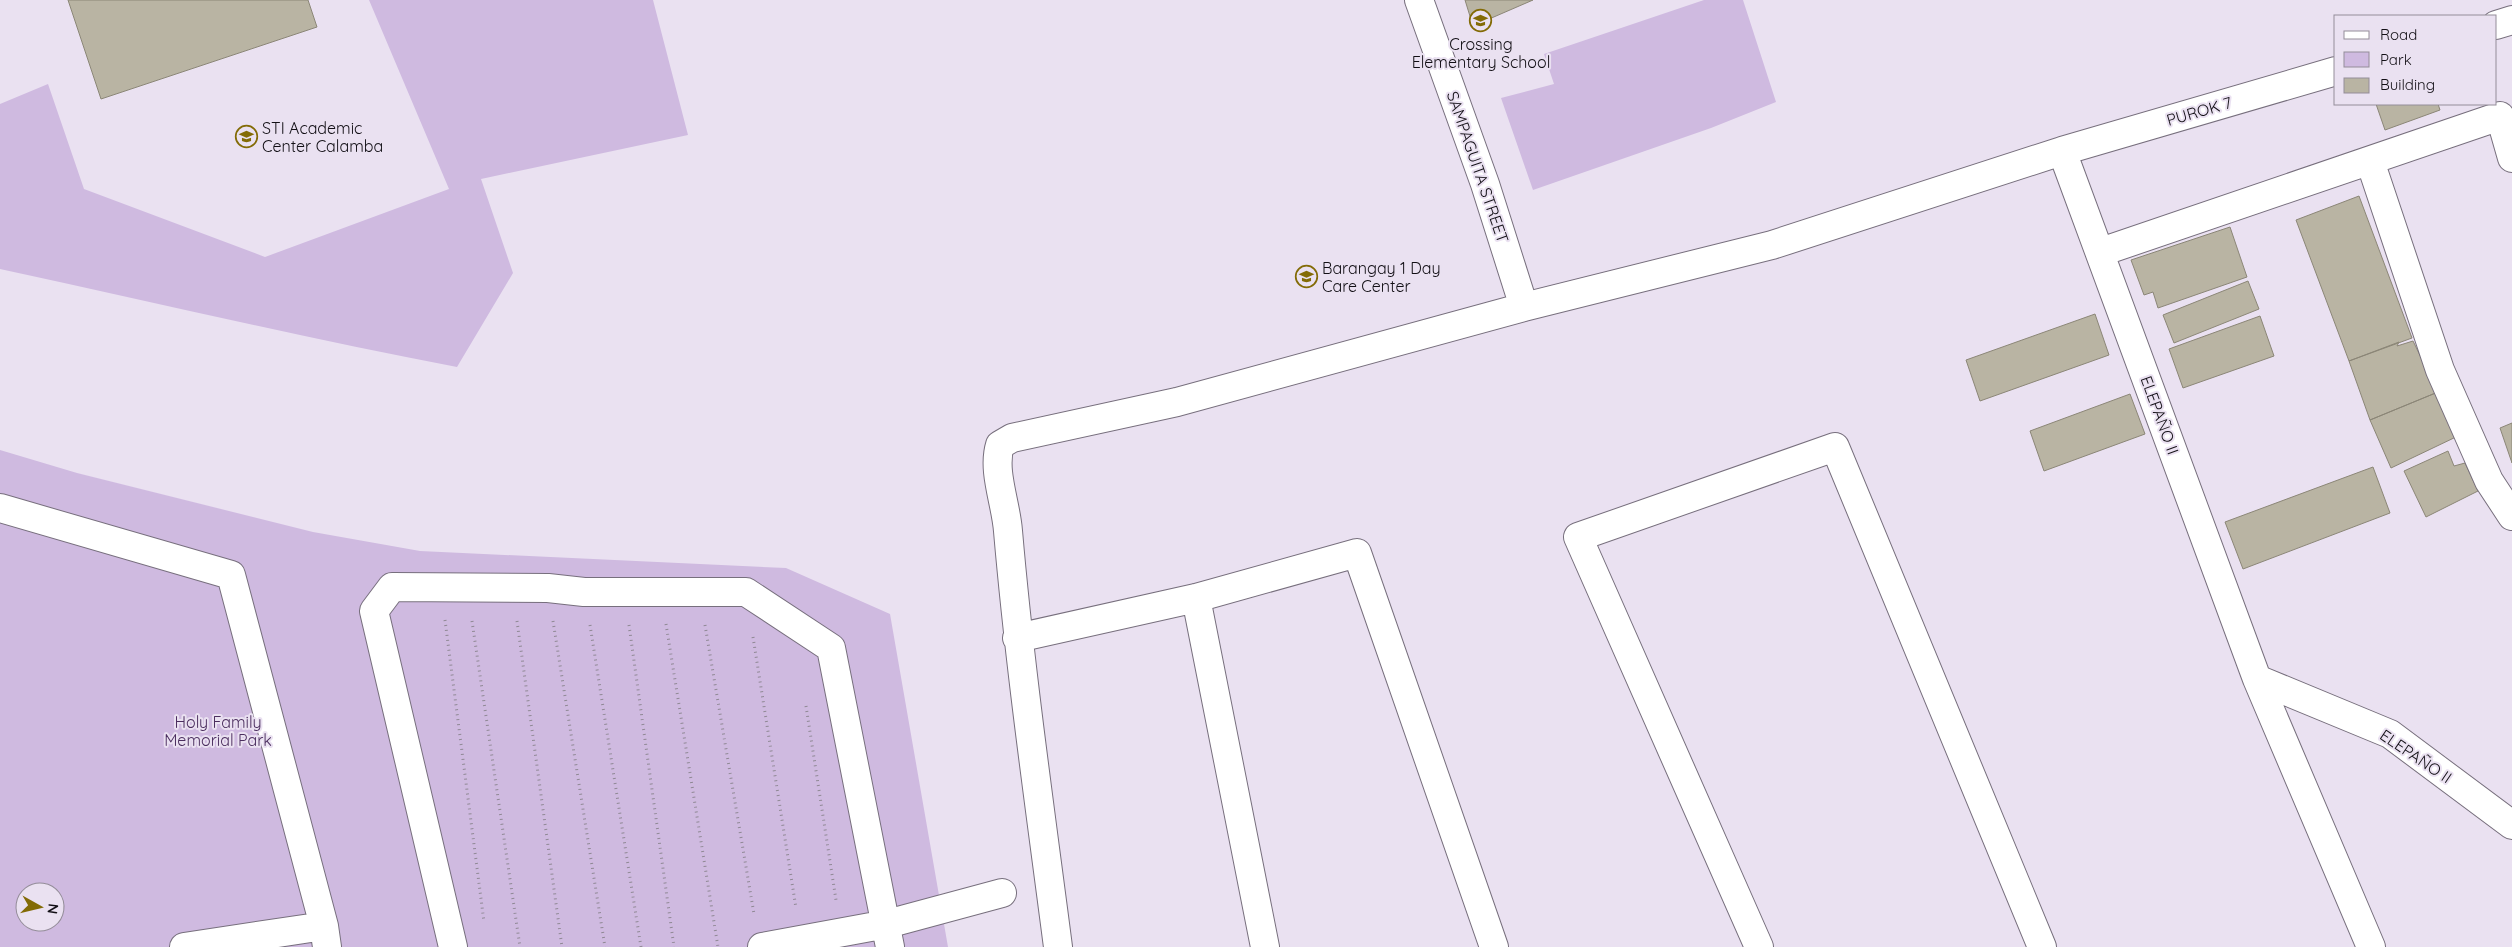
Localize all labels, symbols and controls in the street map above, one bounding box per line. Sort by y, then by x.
school or university icon: Crossing Elementary School [1469,8,1493,32]
legend [2334,15,2497,105]
text: Road [2380,25,2417,44]
place label: Crossing Elementary School [1412,34,1550,72]
text: Park [2380,50,2412,69]
text: Building [2380,75,2435,94]
street label: SAMPAGUITA STREET [1443,89,1513,246]
street label: PUROK 7 [2164,92,2234,130]
place label: STI Academic Center Calamba [262,118,383,156]
school or university icon: STI Academic Center Calamba [234,125,258,149]
place label: Barangay 1 Day Care Center [1322,258,1441,296]
school or university icon: Barangay 1 Day Care Center [1294,265,1318,289]
street label: ELEPAÑO II [2137,373,2183,457]
park label: Holy Family Memorial Park [164,712,272,750]
street label: ELEPAÑO II [2376,725,2456,787]
north arrow [15,882,65,932]
text: N [43,902,63,915]

